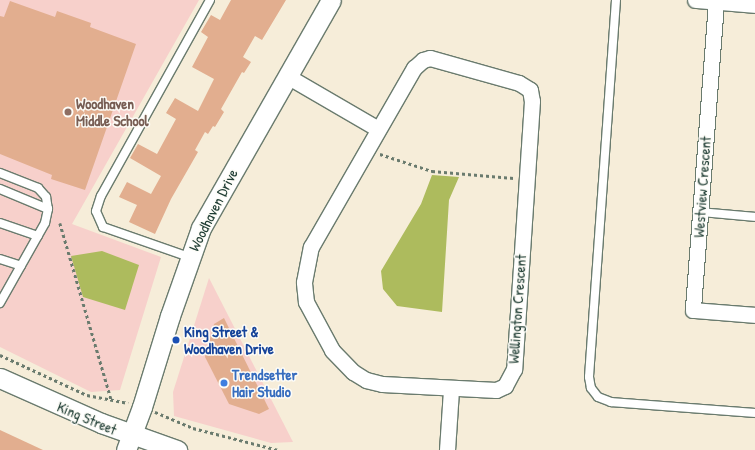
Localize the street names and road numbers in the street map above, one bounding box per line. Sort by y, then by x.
street label: Westview Crescent [689,136,715,238]
street label: Woodhaven Drive [185,166,241,254]
street label: Wellington Crescent [504,254,530,364]
street label: King Street [54,397,120,439]

